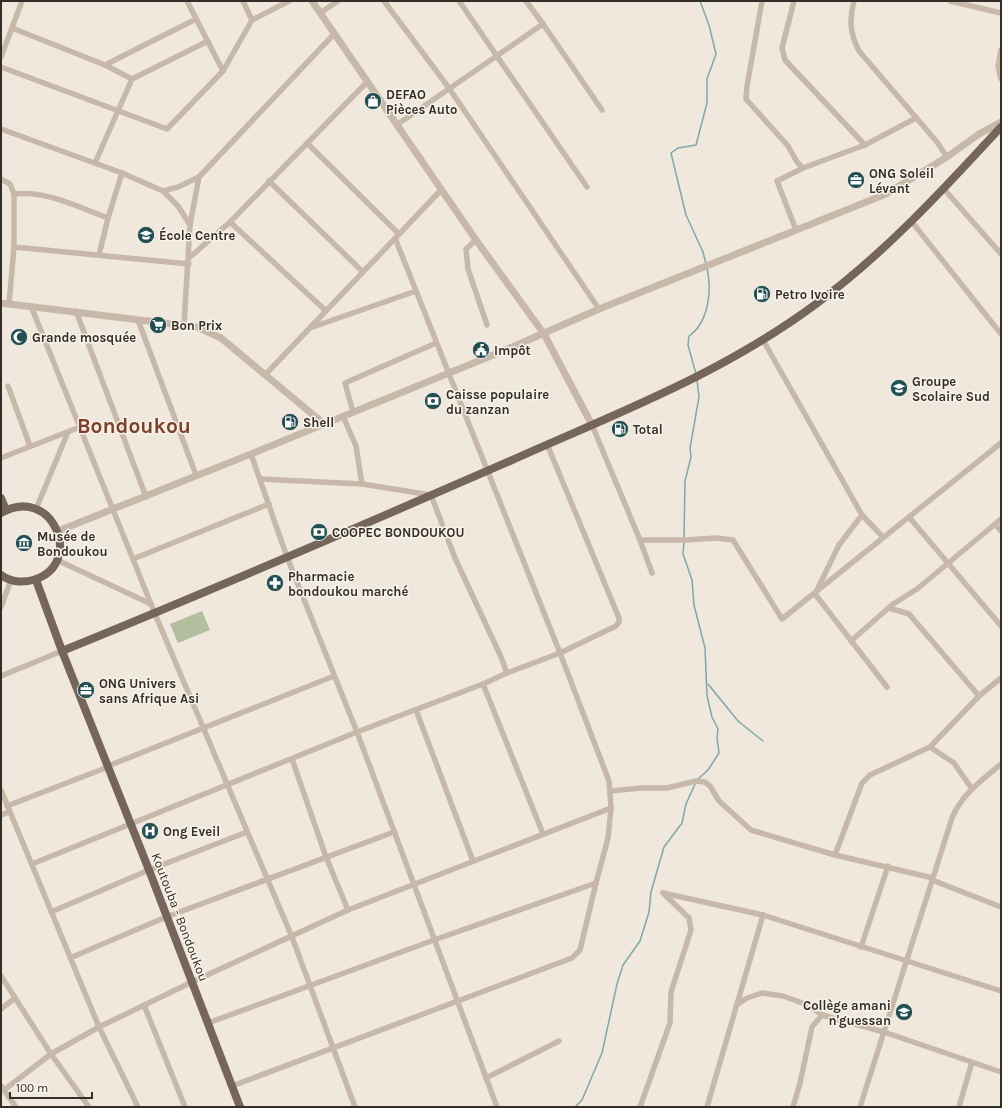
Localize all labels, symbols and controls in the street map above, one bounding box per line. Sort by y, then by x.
place label: DEFAO Pièces Auto [386,87,457,117]
shop icon: DEFAO Pièces Auto [363,91,383,111]
place label: ONG Soleil Lévant [869,166,934,196]
office icon: ONG Soleil Lévant [846,170,866,190]
school or university icon: École Centre [136,225,156,245]
place label: École Centre [159,226,235,243]
fuel station icon: Petro Ivoire [752,284,772,304]
place label: Petro Ivoire [775,287,845,302]
supermarket icon: Bon Prix [148,315,168,335]
place label: Bon Prix [171,318,222,333]
mosque icon: Grande mosquée [9,327,29,347]
place label: Grande mosquée [32,330,136,346]
public building icon: Impôt [471,340,491,360]
place label: Impôt [494,343,531,358]
place label: Groupe Scolaire Sud [912,374,990,404]
school or university icon: Groupe Scolaire Sud [889,378,909,398]
place label: Caisse populaire du zanzan [446,387,549,417]
bank icon: Caisse populaire du zanzan [423,391,443,411]
fuel station icon: Shell [280,412,300,432]
district label: Bondoukou [77,414,191,438]
place label: Shell [303,415,334,430]
fuel station icon: Total [610,419,630,439]
place label: Total [633,422,663,437]
bank icon: COOPEC BONDOUKOU [309,522,329,542]
place label: COOPEC BONDOUKOU [332,525,464,540]
place label: Musée de Bondoukou [37,529,108,559]
museum icon: Musée de Bondoukou [14,533,34,553]
place label: Pharmacie bondoukou marché [288,569,408,599]
pharmacy icon: Pharmacie bondoukou marché [265,573,285,593]
place label: ONG Univers sans Afrique Asi [99,676,199,707]
office icon: ONG Univers sans Afrique Asi [76,680,96,700]
hospital icon: Ong Eveil [140,821,160,841]
place label: Ong Eveil [163,824,220,839]
street label: Koutouba - Bondoukou [149,851,211,983]
place label: Collège amani n'guessan [803,998,891,1028]
school or university icon: Collège amani n'guessan [894,1002,914,1022]
scale bar [10,1074,92,1100]
text: 100 m [16,1081,48,1095]

